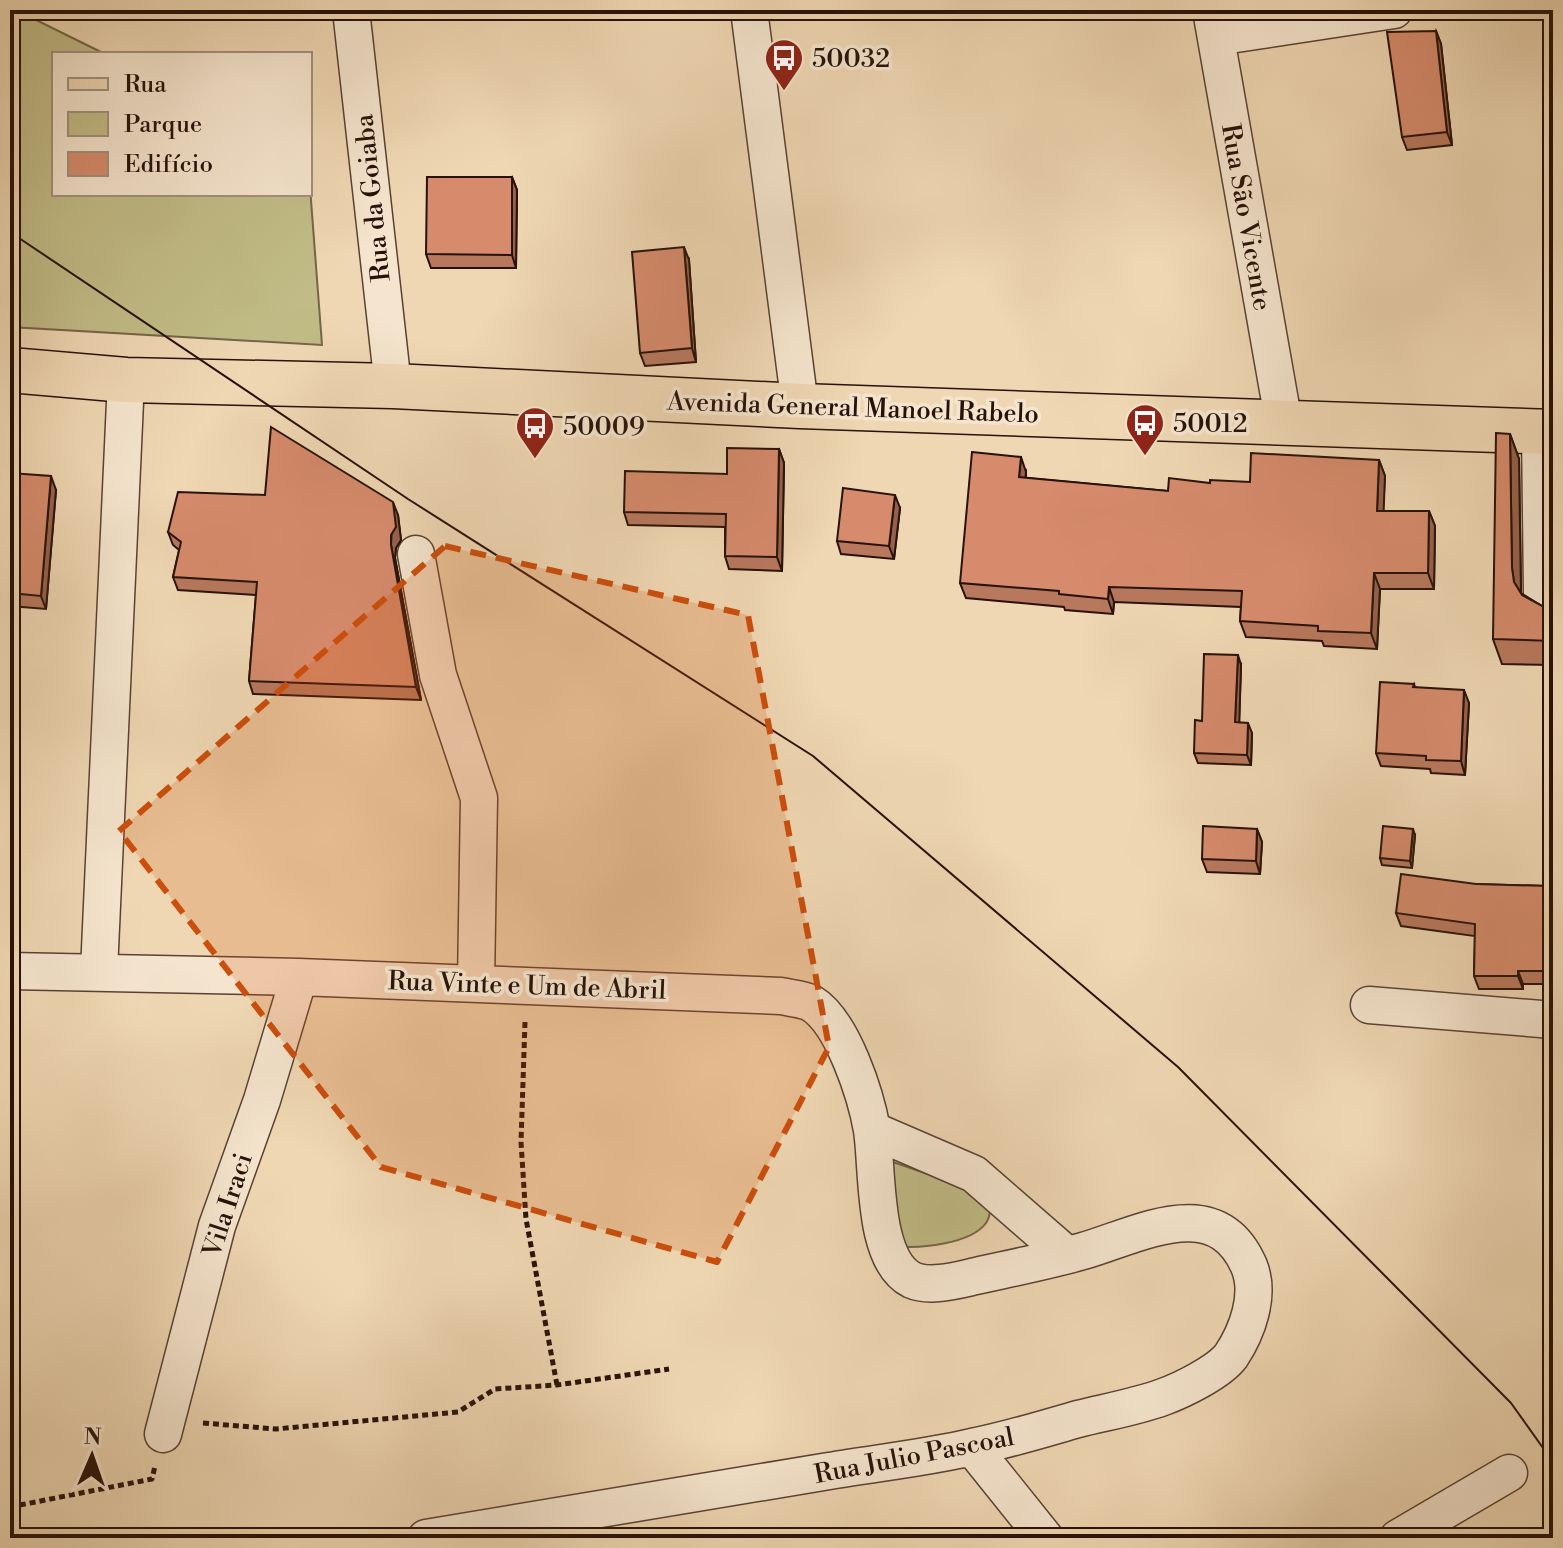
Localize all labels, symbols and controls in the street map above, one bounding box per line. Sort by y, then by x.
bus stop icon: 50032 [763,37,805,92]
place label: 50032 [812,43,890,75]
legend [52,52,312,196]
text: Rua [124,70,167,100]
text: Parque [124,110,202,140]
street label: Rua da Goiaba [348,112,398,283]
street label: Rua São Vicente [1214,121,1278,313]
text: Edifício [124,150,213,180]
street label: Avenida General Manoel Rabelo [665,385,1040,430]
bus stop icon: 50012 [1124,402,1166,457]
bus stop icon: 50009 [514,405,556,460]
place label: 50012 [1173,408,1248,440]
place label: 50009 [563,411,645,443]
street label: Rua Vinte e Um de Abril [387,965,667,1007]
street label: Vila Iraci [196,1149,260,1262]
north arrow [52,1416,132,1496]
street label: Rua Julio Pascoal [811,1421,1017,1491]
text: N [83,1424,102,1451]

